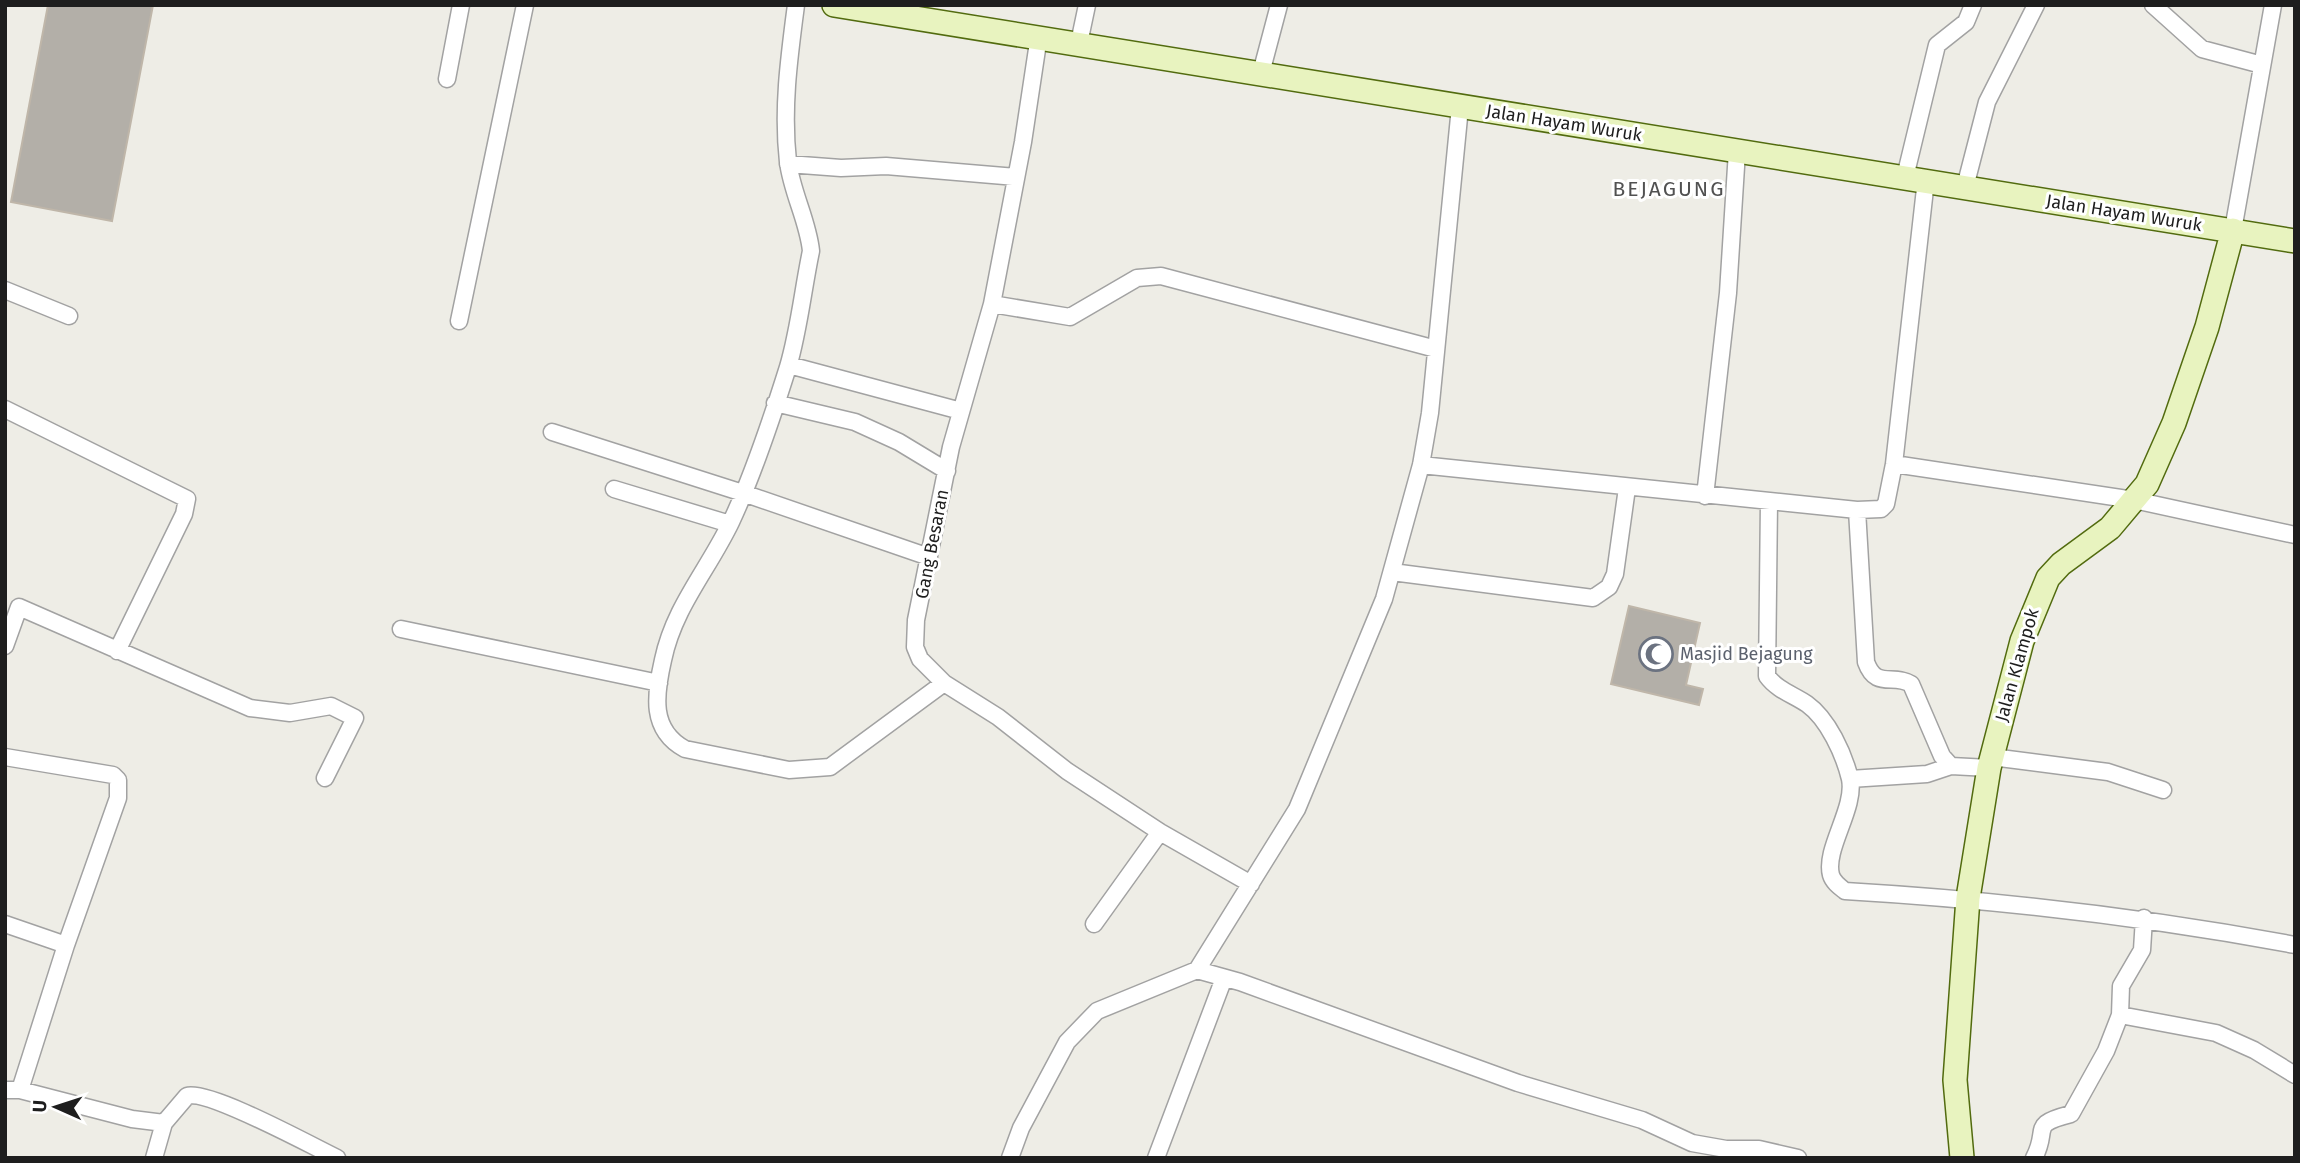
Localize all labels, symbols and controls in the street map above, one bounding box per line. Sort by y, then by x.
street label: Jalan Hayam Wuruk [1484,100,1644,146]
district label: BEJAGUNG [1613,176,1725,202]
street label: Jalan Hayam Wuruk [2044,190,2204,236]
street label: Gang Besaran [911,487,953,601]
street label: Jalan Klampok [1990,605,2044,724]
mosque icon: Masjid Bejagung [1637,635,1675,673]
place label: Masjid Bejagung [1680,643,1813,665]
north arrow [21,1072,91,1142]
text: U [28,1099,51,1113]

